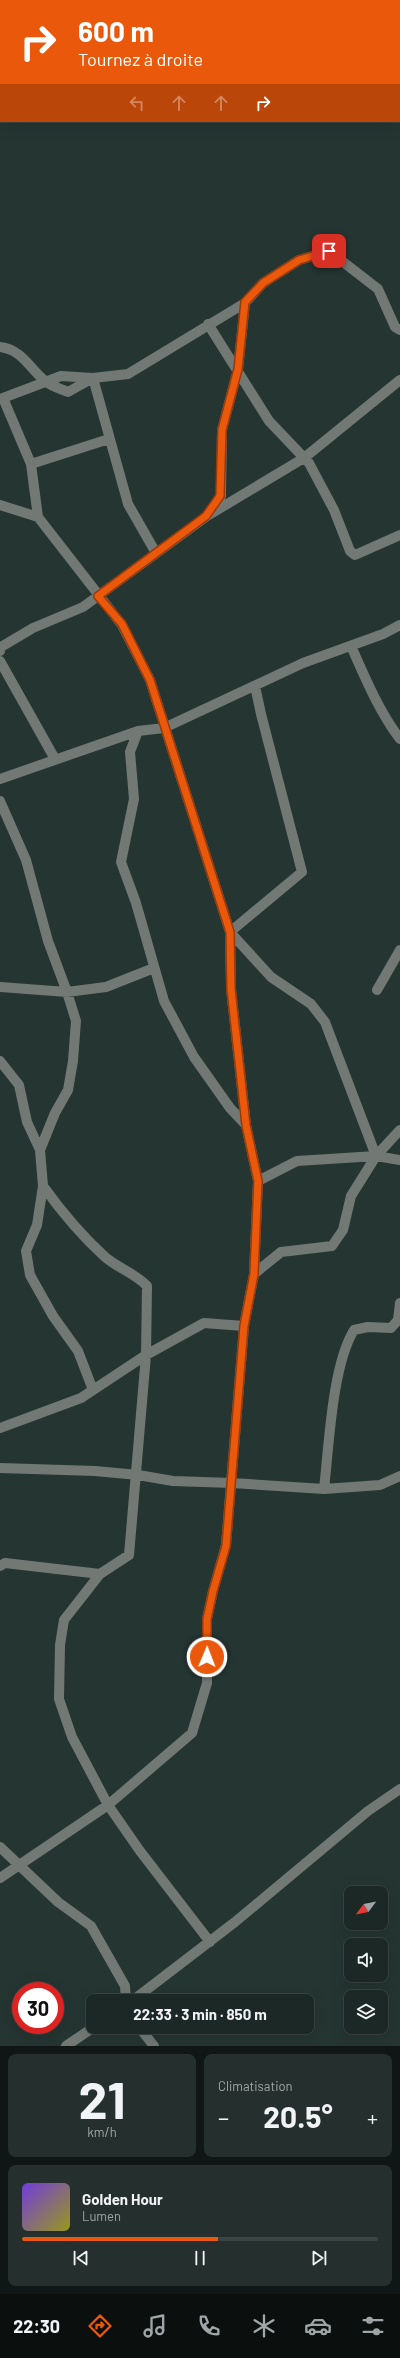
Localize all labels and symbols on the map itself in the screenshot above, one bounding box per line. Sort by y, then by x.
pin [312,234,346,268]
position arrow [186,1636,228,1678]
north arrow [344,1886,388,1930]
speed limit sign: 30 [12,1982,64,2034]

